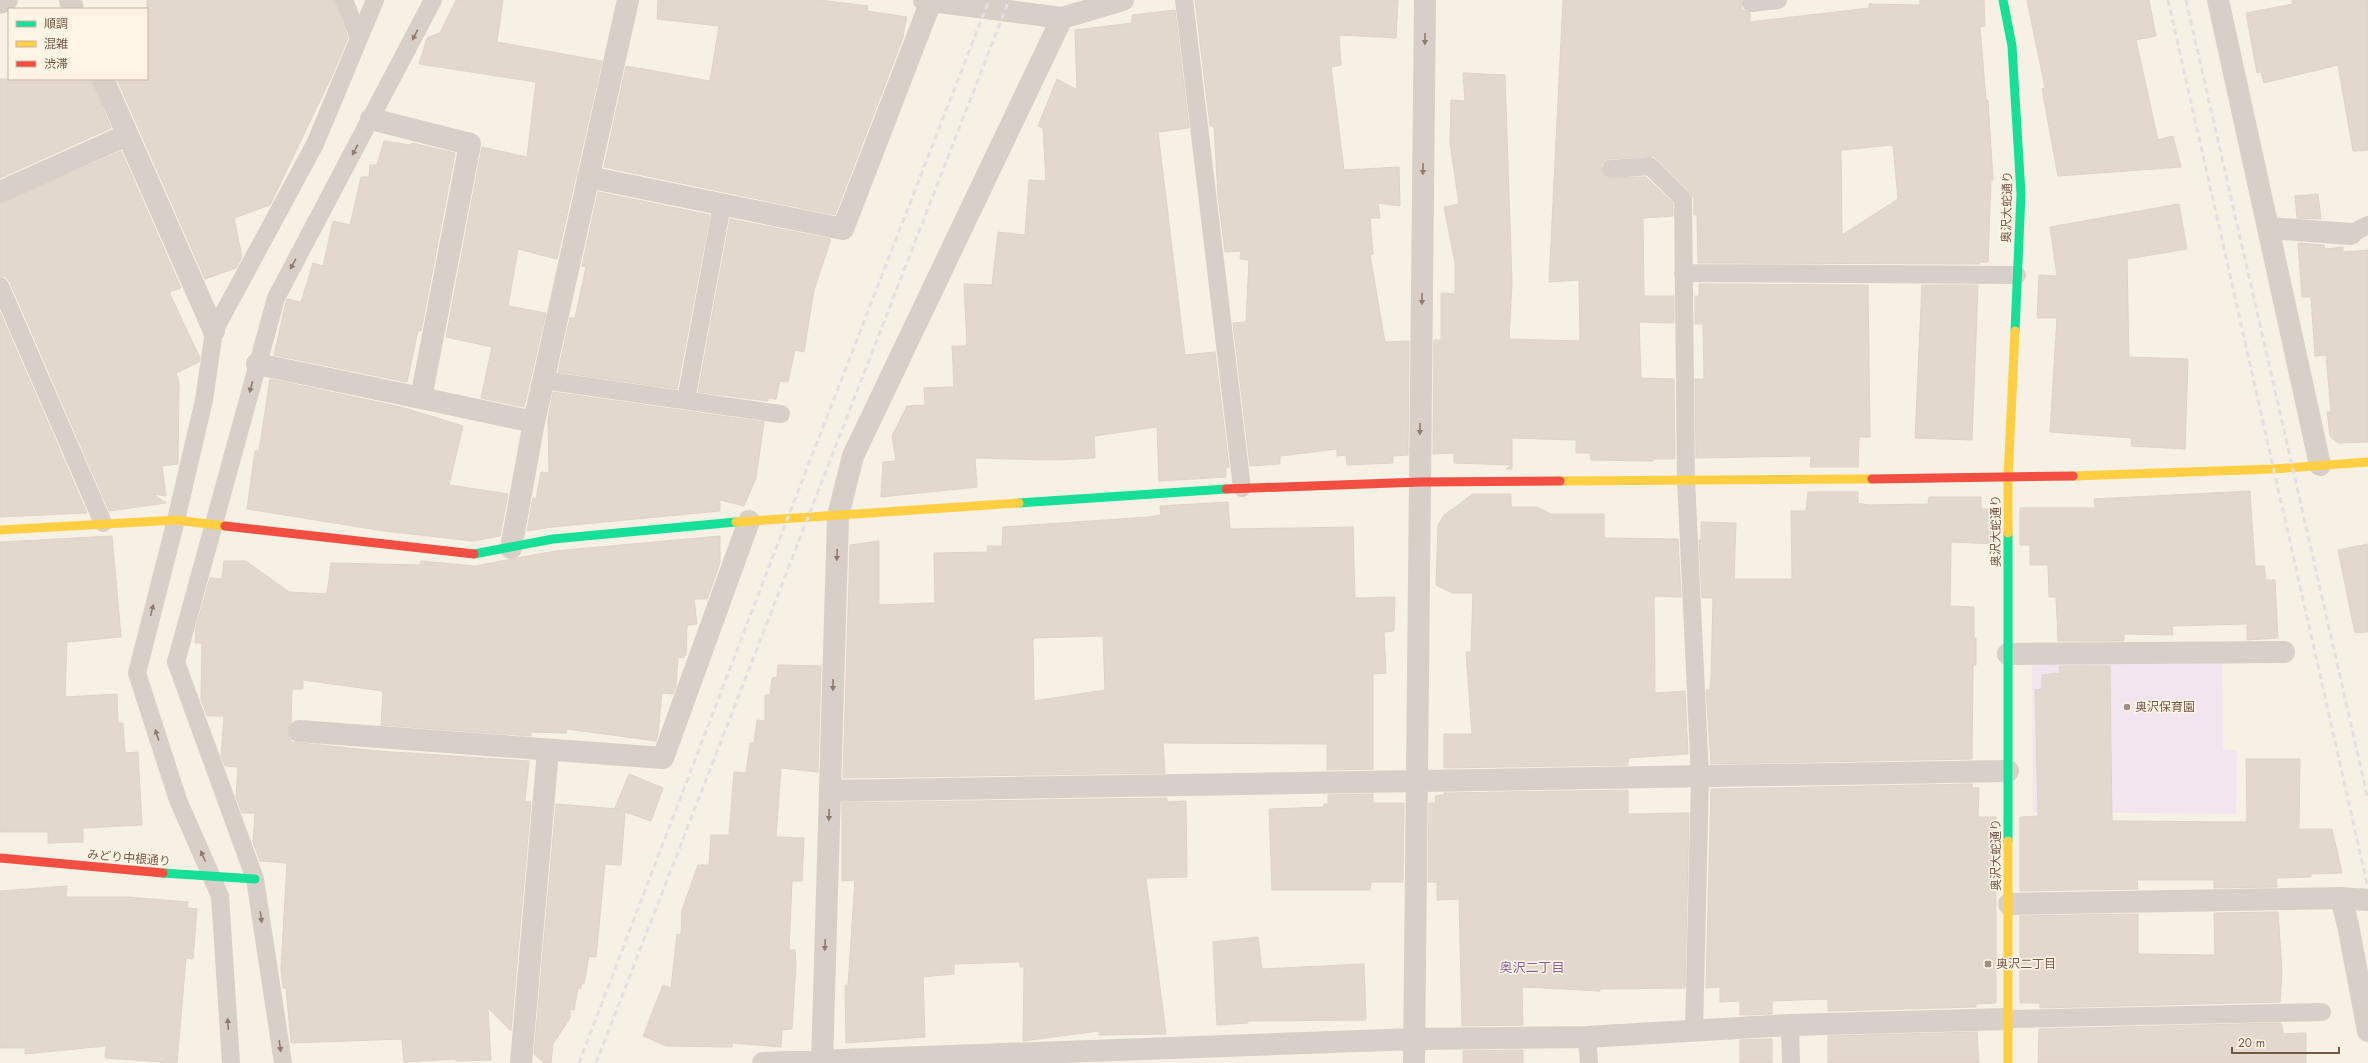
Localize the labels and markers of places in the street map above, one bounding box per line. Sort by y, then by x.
place label: 奥沢保育園 [2135,698,2195,716]
marker: 奥沢保育園 [2122,702,2132,712]
place label: 奥沢二丁目 [1996,955,2056,973]
marker: 奥沢二丁目 [1983,959,1993,969]

